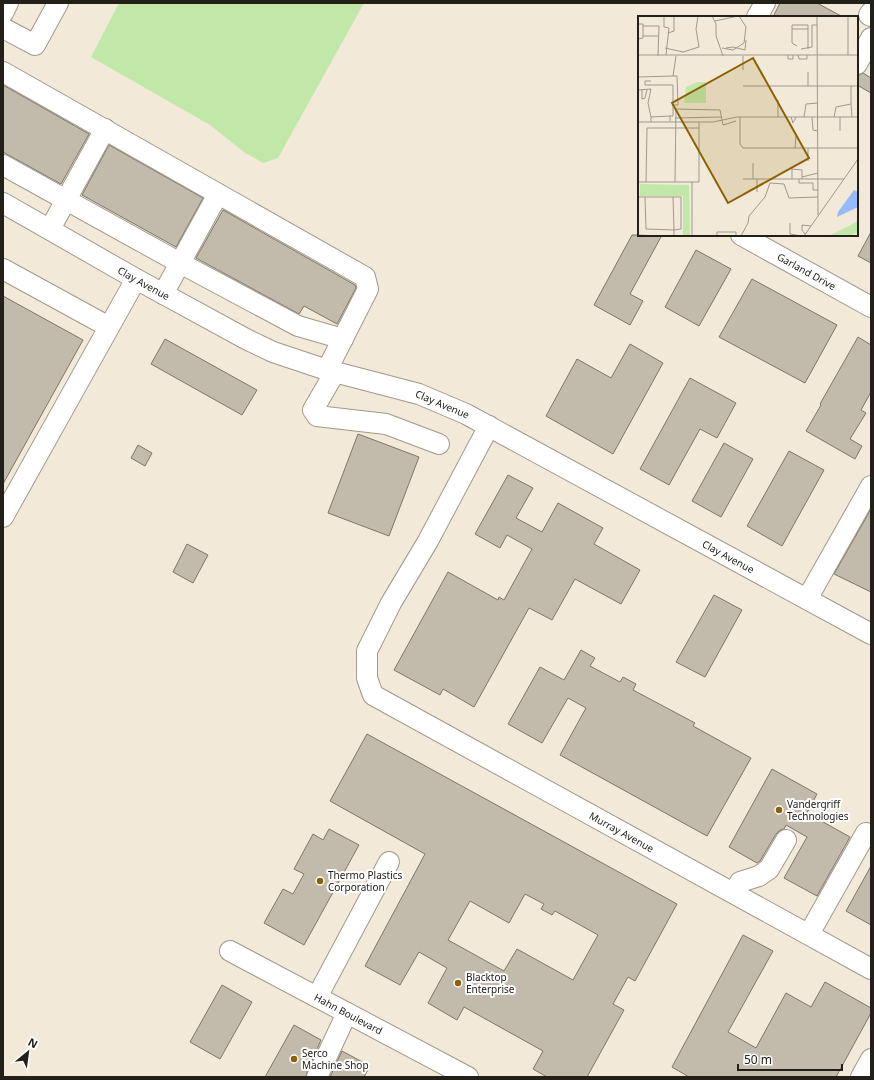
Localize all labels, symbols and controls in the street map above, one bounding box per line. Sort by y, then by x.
inset map [638,16,858,236]
street label: Garland Drive [775,249,839,293]
street label: Clay Avenue [115,263,173,303]
street label: Clay Avenue [413,386,472,422]
street label: Clay Avenue [700,537,757,576]
place label: Vandergriff Technologies [787,797,849,823]
marker: Vandergriff Technologies [774,805,784,815]
street label: Murray Avenue [587,808,657,855]
place label: Thermo Plastics Corporation [328,868,403,894]
marker: Thermo Plastics Corporation [315,876,325,886]
place label: Blacktop Enterprise [466,970,515,996]
marker: Blacktop Enterprise [453,978,463,988]
street label: Hahn Boulevard [312,990,385,1038]
north arrow [8,1032,48,1072]
text: N [26,1034,41,1052]
place label: Serco Machine Shop [302,1046,369,1072]
scale bar [738,1046,842,1072]
text: 50 m [744,1051,772,1068]
marker: Serco Machine Shop [289,1054,299,1064]

